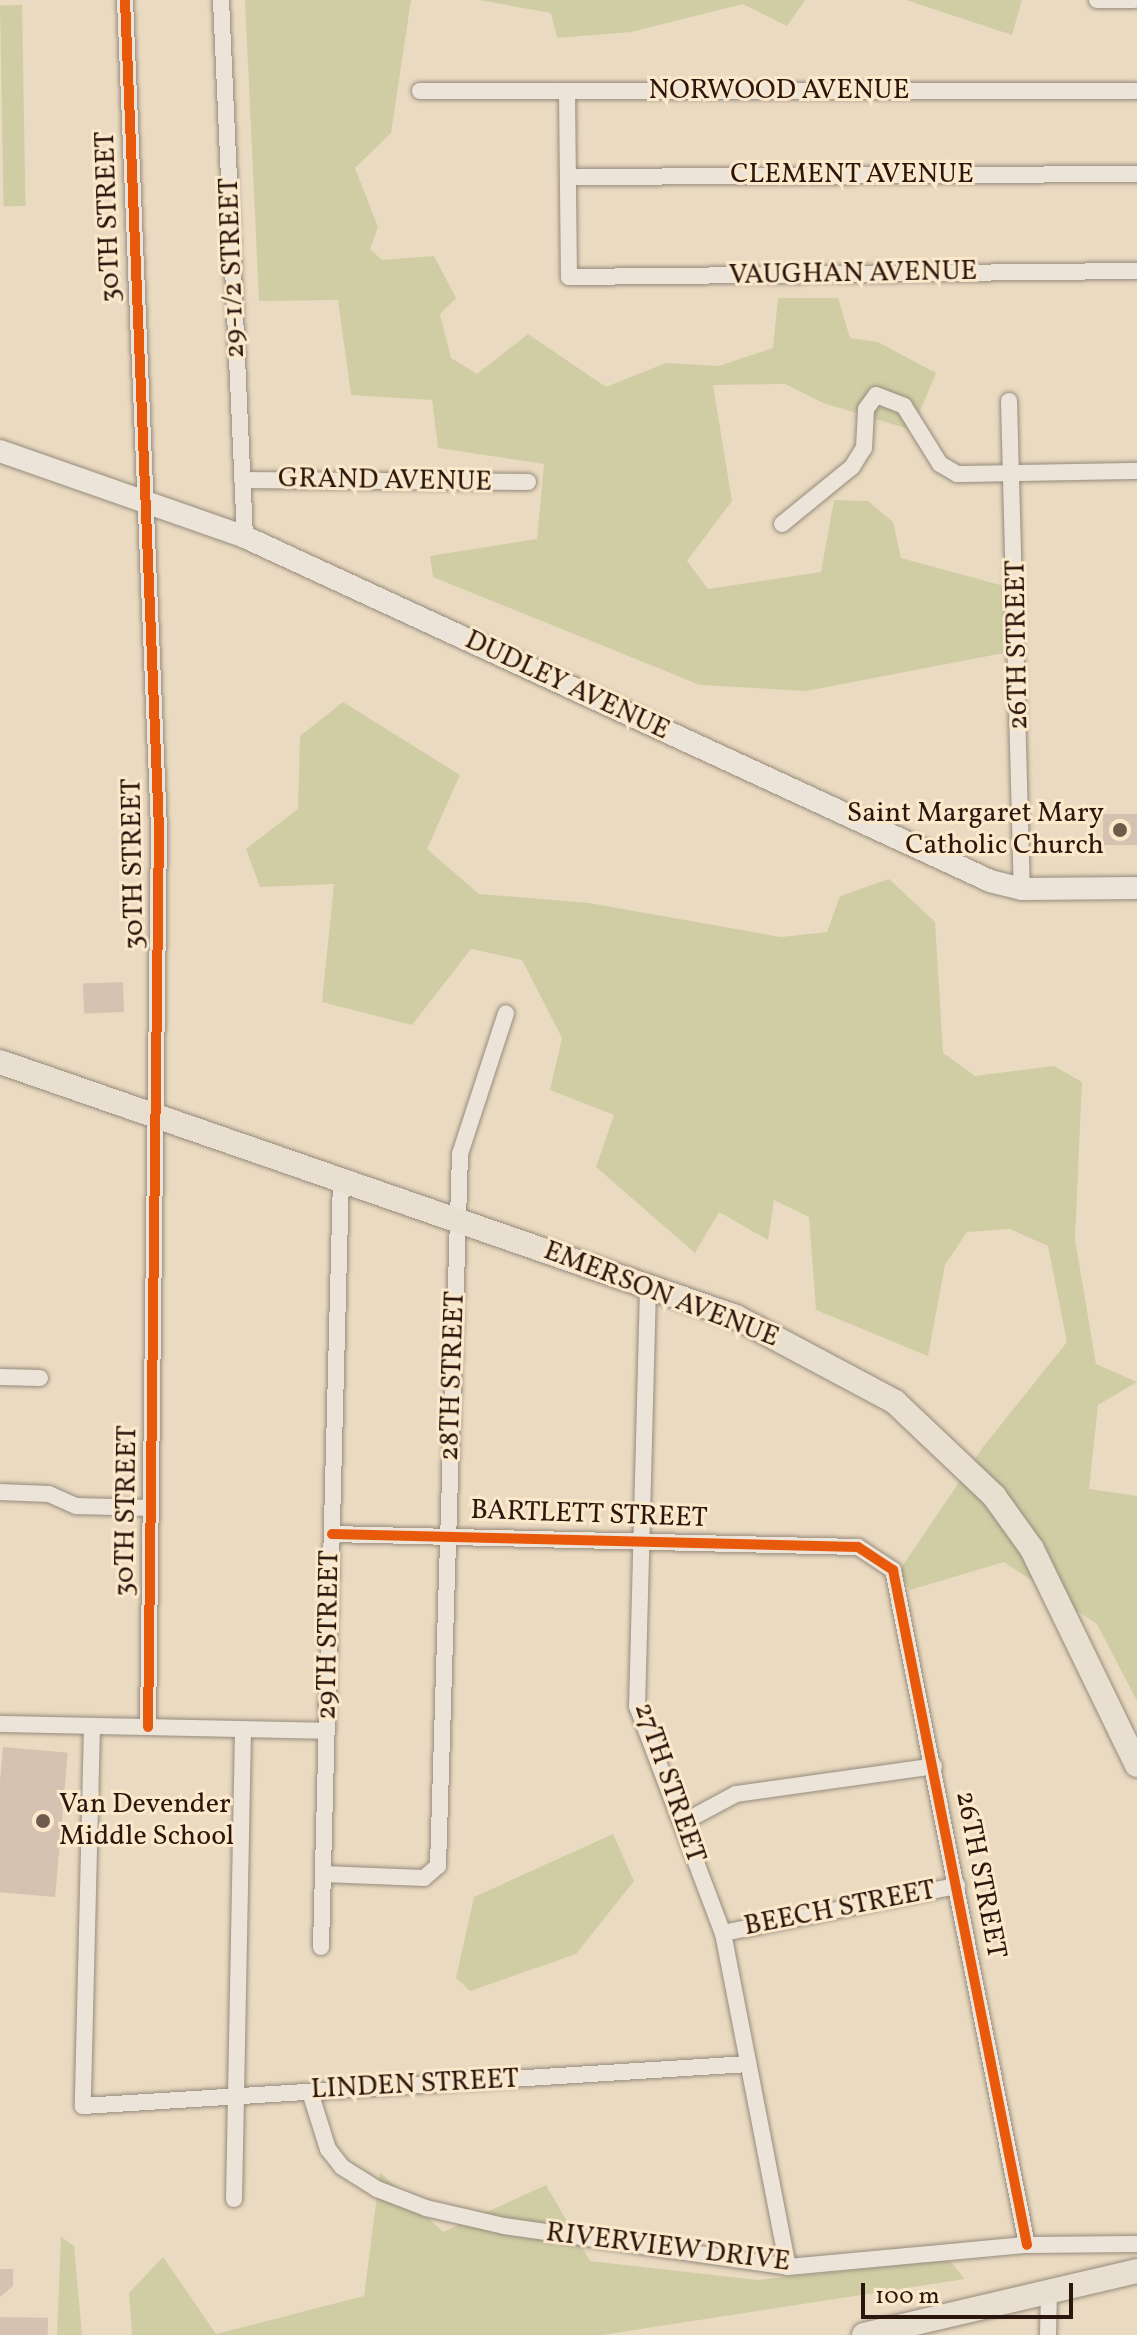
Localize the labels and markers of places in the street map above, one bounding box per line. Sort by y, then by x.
place label: Saint Margaret Mary Catholic Church [847,797,1104,863]
marker: Saint Margaret Mary Catholic Church [1111,821,1129,839]
place label: Van Devender Middle School [59,1788,234,1854]
marker: Van Devender Middle School [34,1812,52,1830]

